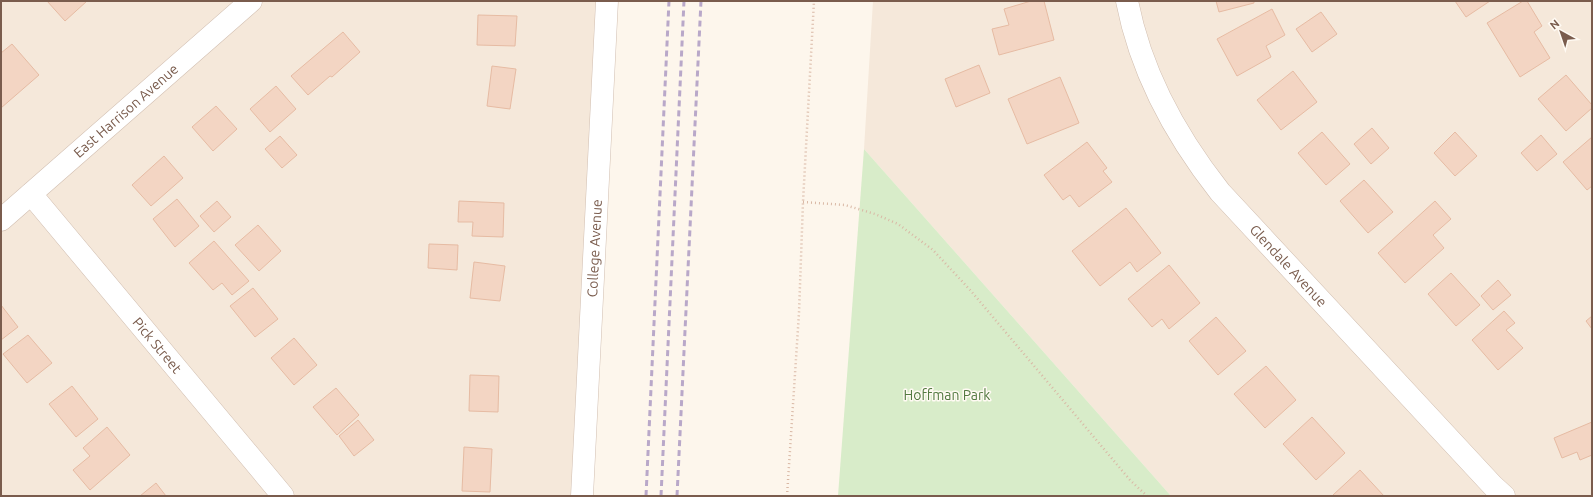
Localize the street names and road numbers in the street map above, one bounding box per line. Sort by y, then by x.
street label: East Harrison Avenue [70,61,181,161]
street label: College Avenue [584,199,605,298]
street label: Glendale Avenue [1246,221,1330,310]
street label: Pick Street [129,314,185,377]

